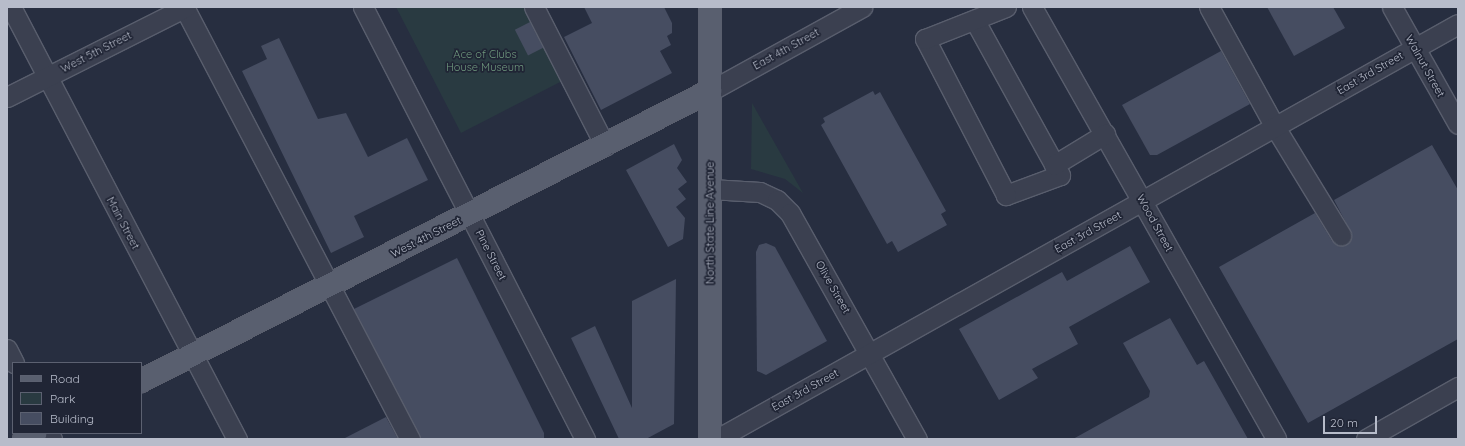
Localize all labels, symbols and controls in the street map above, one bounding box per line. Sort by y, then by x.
street label: East 4th Street [751,25,821,73]
street label: West 5th Street [58,29,134,75]
street label: Walnut Street [1402,33,1448,99]
park label: Ace of Clubs House Museum [446,48,524,74]
street label: East 3rd Street [1335,49,1405,97]
street label: North State Line Avenue [703,162,717,284]
street label: Wood Street [1134,192,1176,254]
street label: Main Street [104,194,142,252]
street label: East 3rd Street [1052,208,1124,256]
street label: West 4th Street [389,214,463,260]
street label: Pine Street [473,228,509,282]
street label: Olive Street [813,258,853,316]
legend [12,362,142,434]
street label: East 3rd Street [769,366,841,414]
text: Road [50,371,80,386]
text: Park [50,391,75,406]
scale bar [1325,408,1379,434]
text: Building [50,411,94,426]
text: 20 m [1330,415,1358,430]

